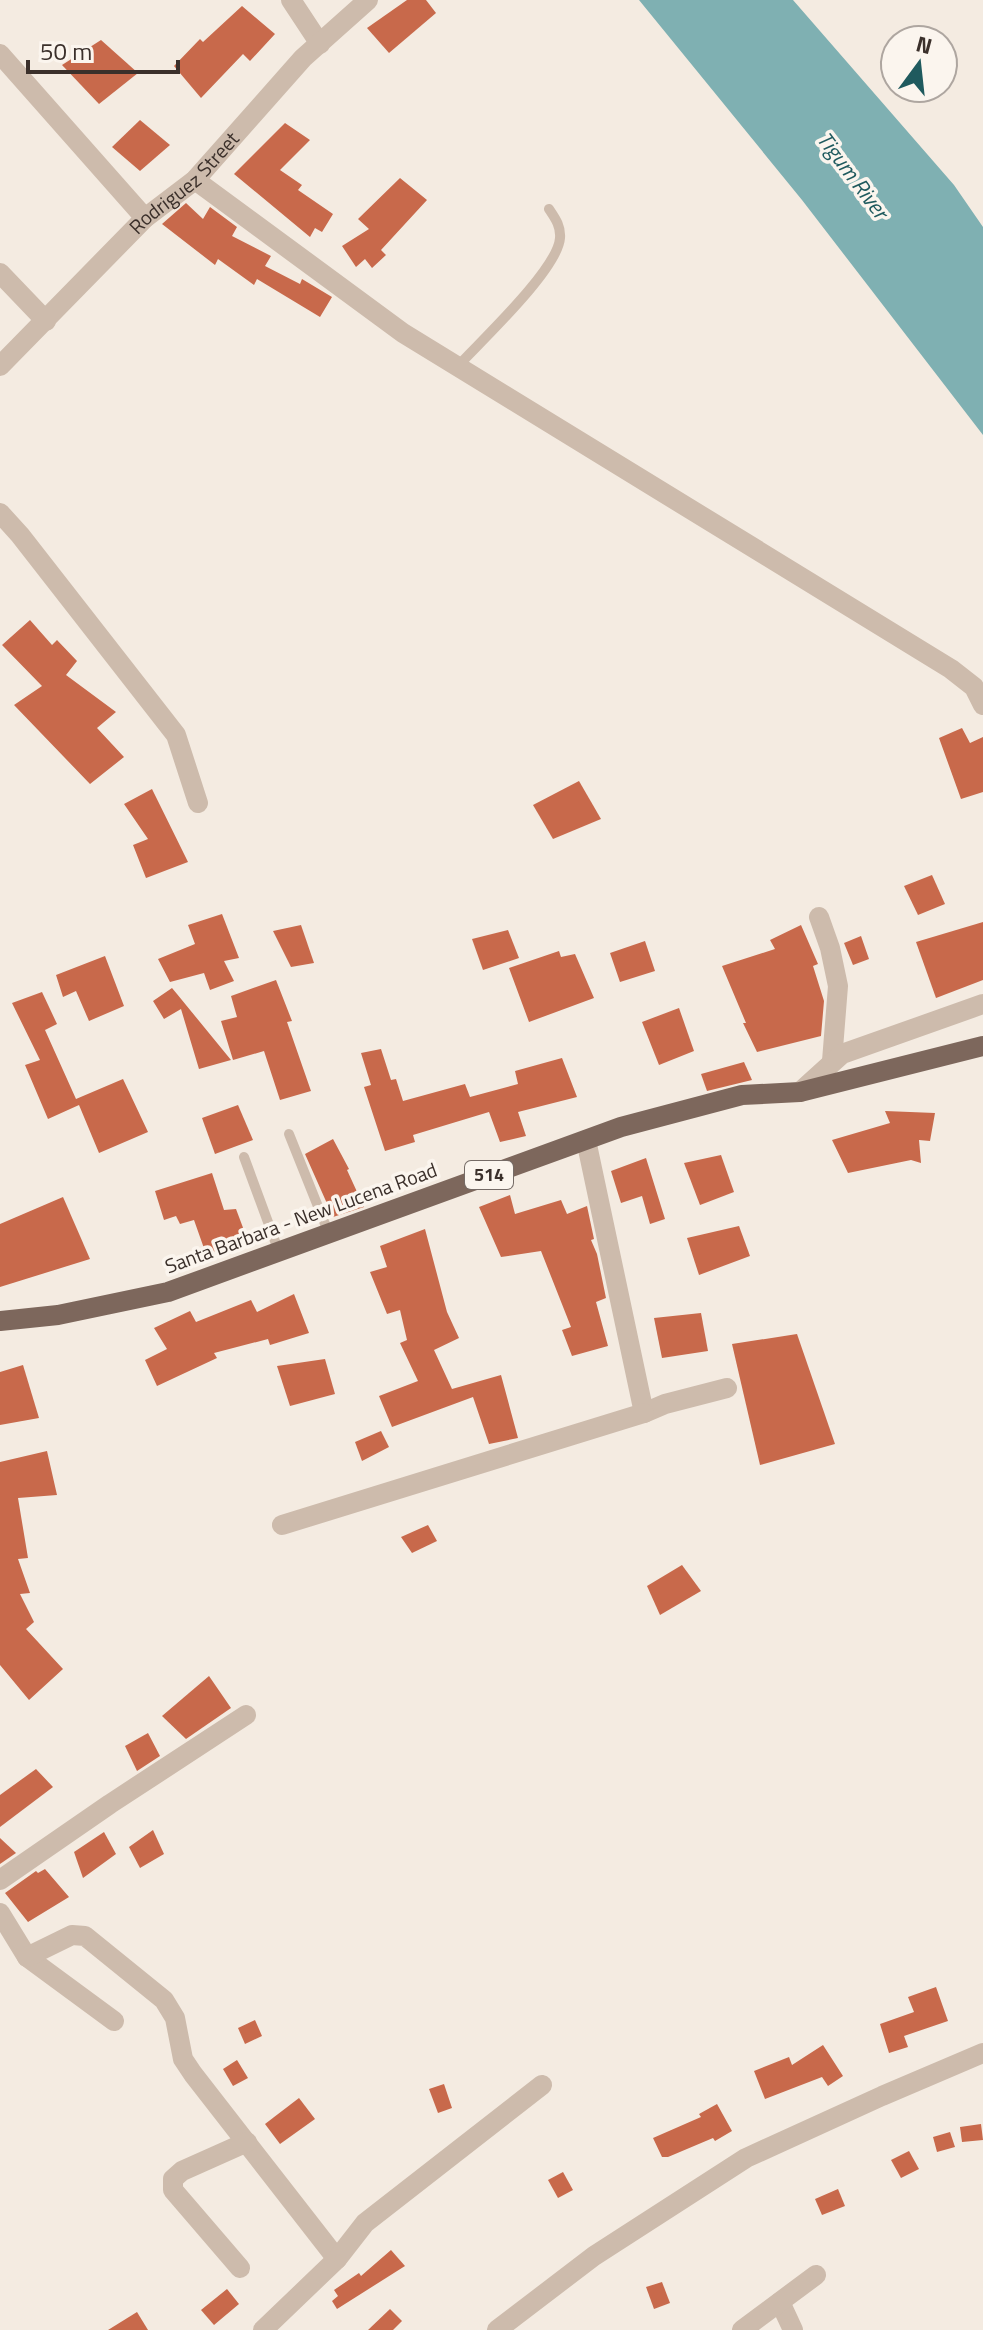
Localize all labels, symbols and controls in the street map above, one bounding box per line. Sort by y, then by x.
scale bar [28,24,178,74]
north arrow [879,24,959,104]
text: N [912,26,936,63]
text: 50 m [40,33,92,69]
street label: Rodriguez Street [121,124,246,241]
water label: Tigum River [809,124,899,228]
street label: Santa Barbara - New Lucena Road [160,1154,441,1281]
road number: 514 [465,1161,513,1189]

